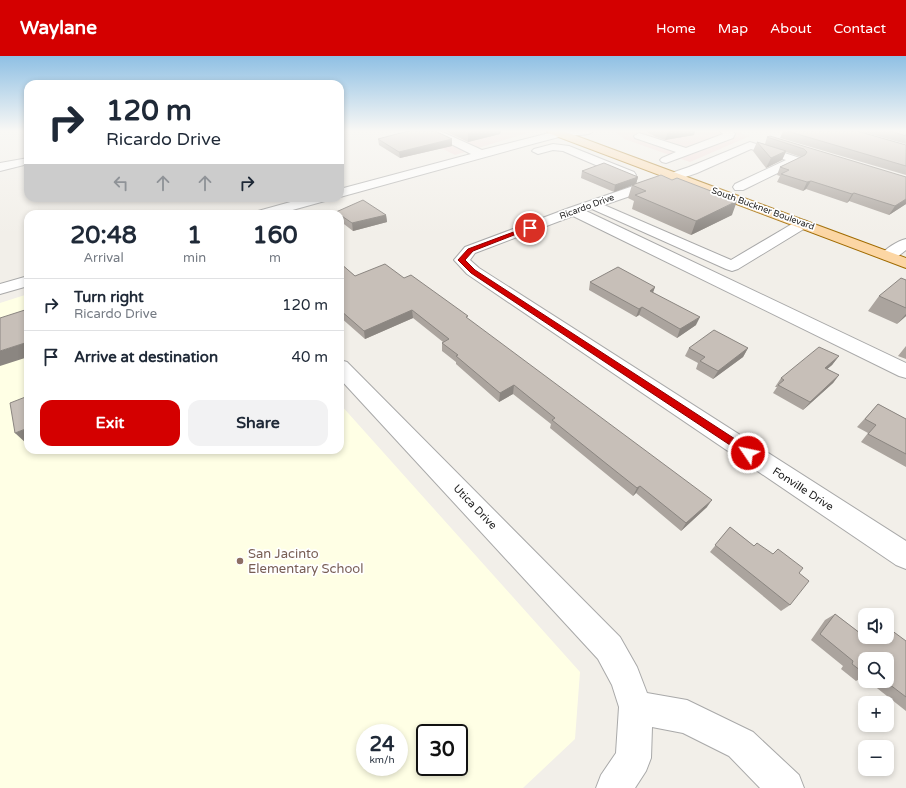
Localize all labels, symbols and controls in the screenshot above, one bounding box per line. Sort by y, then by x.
text: Waylane [20,17,97,39]
text: Home [656,20,696,37]
text: Map [718,20,748,37]
text: About [770,20,812,37]
text: Contact [834,20,886,37]
text: 120 m [106,94,192,128]
icon: right [40,96,92,148]
text: Ricardo Drive [106,128,221,150]
icon: left [110,172,132,194]
icon: ahead [152,172,174,194]
icon: ahead [194,172,216,194]
icon: right [236,172,258,194]
street label: South Buckner Boulevard [710,185,816,233]
street label: Ricardo Drive [558,192,616,222]
pin [513,211,547,245]
icon: arrive [519,217,541,239]
text: 20:48 [70,221,137,250]
text: 1 [187,221,202,250]
text: 160 [252,221,298,250]
text: Arrival [83,250,124,266]
text: min [183,250,206,266]
text: m [269,250,281,266]
text: Turn right [74,288,144,306]
icon: right [40,294,62,316]
text: 120 m [282,296,328,314]
text: Ricardo Drive [74,306,157,322]
icon: arrive [40,346,62,368]
text: Arrive at destination [74,348,218,366]
text: 40 m [291,348,328,366]
button: Exit [40,400,180,446]
button: Share [188,400,328,446]
position arrow [727,432,769,474]
street label: Fonville Drive [770,465,836,513]
street label: Utica Drive [450,482,500,532]
place label: San Jacinto Elementary School [248,546,363,577]
marker: San Jacinto Elementary School [235,556,245,566]
map controls [858,608,894,776]
button: sound [858,608,894,644]
button: search [858,652,894,688]
button: + [858,696,894,732]
speed limit sign: 30 [416,724,468,776]
text: 24 [369,733,395,757]
button: − [858,740,894,776]
text: km/h [369,754,395,766]

